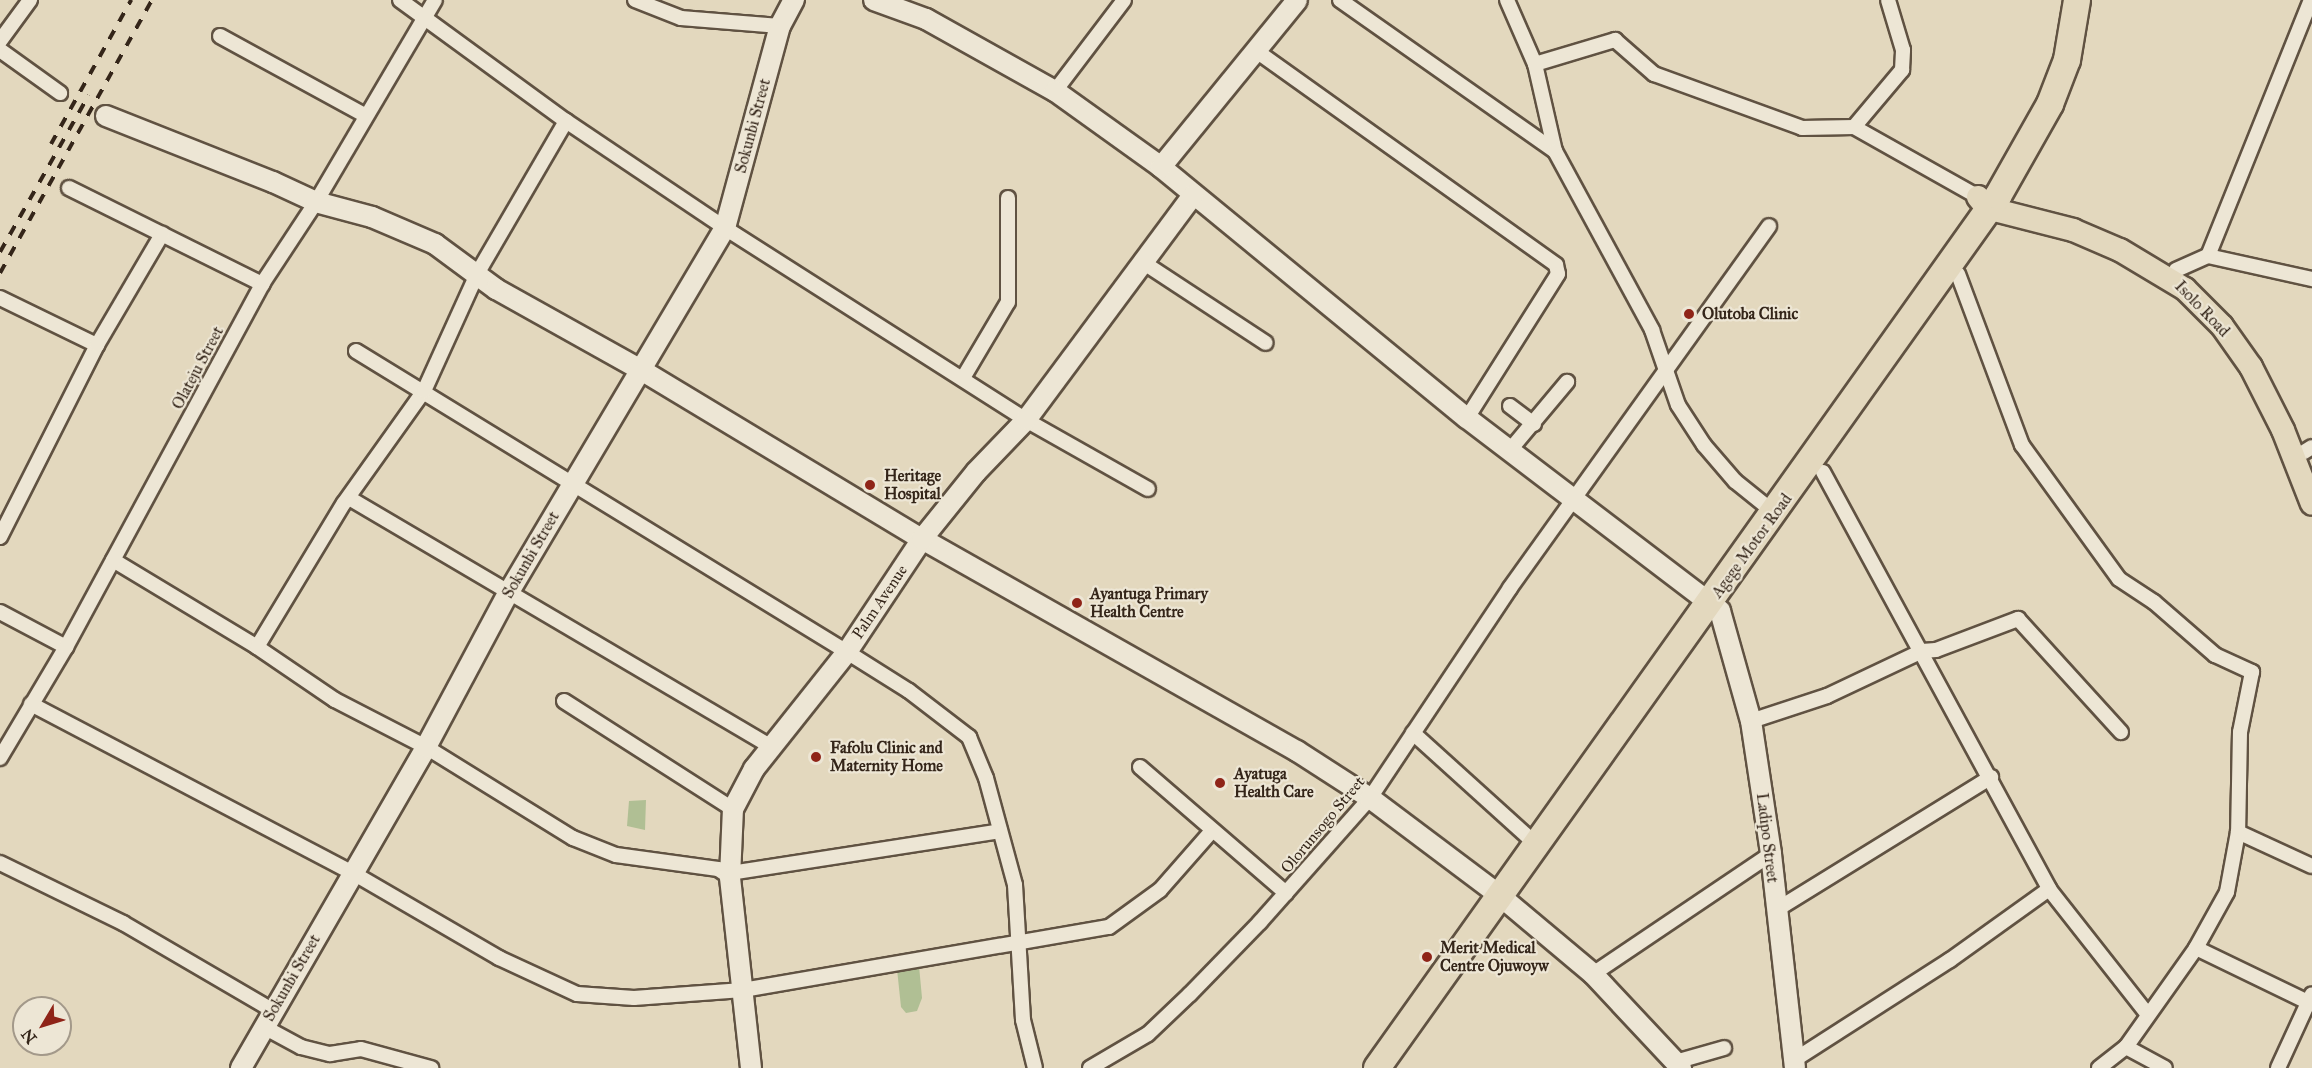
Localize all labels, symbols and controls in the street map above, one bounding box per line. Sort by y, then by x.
street label: Sokunbi Street [731,77,775,175]
street label: Isolo Road [2171,277,2233,341]
place label: Olutoba Clinic [1702,304,1798,324]
marker: Olutoba Clinic [1680,305,1698,323]
street label: Olateju Street [168,323,228,413]
place label: Heritage Hospital [884,466,941,504]
marker: Heritage Hospital [861,476,879,494]
street label: Agege Motor Road [1708,490,1796,602]
street label: Sokunbi Street [498,508,564,602]
street label: Palm Avenue [848,561,912,643]
place label: Ayantuga Primary Health Centre [1090,584,1208,622]
marker: Ayantuga Primary Health Centre [1068,594,1086,612]
place label: Fafolu Clinic and Maternity Home [830,738,943,776]
marker: Fafolu Clinic and Maternity Home [807,748,825,766]
place label: Ayatuga Health Care [1234,764,1314,802]
street label: Olorunsogo Street [1277,773,1369,877]
marker: Ayatuga Health Care [1211,774,1229,792]
street label: Ladipo Street [1752,792,1782,884]
street label: Sokunbi Street [259,931,325,1025]
place label: Merit Medical Centre Ojuwoyw [1440,938,1549,976]
marker: Merit Medical Centre Ojuwoyw [1418,948,1436,966]
north arrow [12,996,72,1056]
text: N [17,1025,41,1047]

